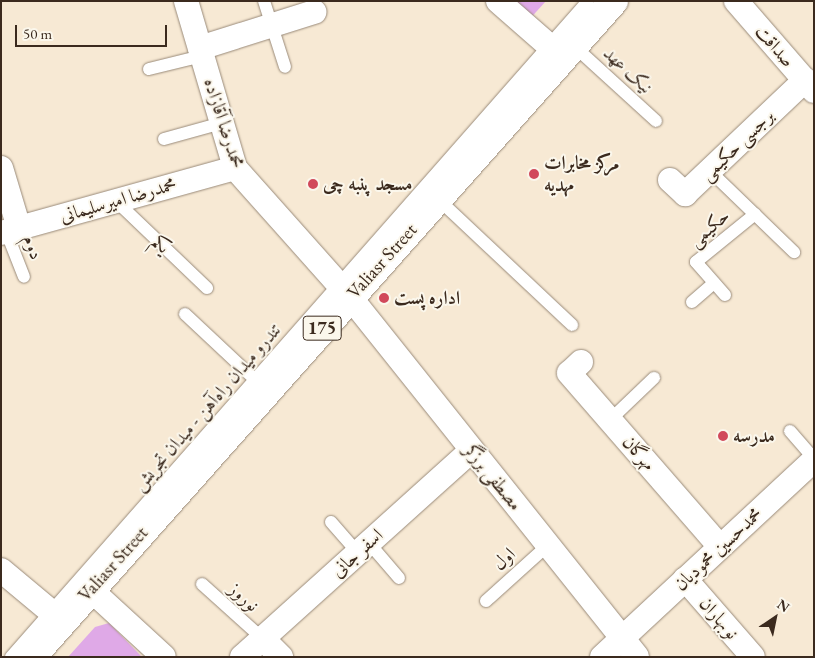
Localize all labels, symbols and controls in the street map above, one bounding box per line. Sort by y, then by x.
scale bar [18,15,170,47]
street label: صداقت [750,20,800,72]
text: 50 m [23,24,52,43]
street label: نیک عهد [599,41,657,99]
street label: محمدرضا آقازاده [199,75,249,171]
street label: برجسی حکیمی [695,104,779,186]
place label: مرکز مخابرات مهدیه [544,152,619,196]
marker: مرکز مخابرات مهدیه [528,168,540,180]
street label: محمدرضا امیرسلیمانی [57,173,179,227]
place label: مسجد پنبه چی [323,173,412,195]
marker: مسجد پنبه چی [307,178,319,190]
street label: حکیمی [684,204,734,252]
street label: Valiasr Street [342,219,422,303]
street label: یکم [147,230,175,258]
street label: دوم [18,231,48,263]
place label: اداره پست [394,287,460,309]
marker: اداره پست [378,292,390,304]
road number: 175 [302,312,342,343]
street label: تندرو میدان راه‌آهن - میدان تجریش [128,318,286,496]
place label: مدرسه [733,425,775,447]
marker: مدرسه [717,430,729,442]
street label: مهرگان [617,431,661,475]
street label: مصطفی برزگر [459,439,527,515]
street label: محمدحسین محمودیان [669,502,767,596]
street label: Valiasr Street [73,522,153,606]
street label: اسفر جانی [326,524,388,582]
street label: اول [488,543,520,575]
street label: نوروز [224,578,264,616]
street label: نوبهاران [694,592,744,644]
north arrow [750,593,800,643]
text: N [774,595,793,616]

